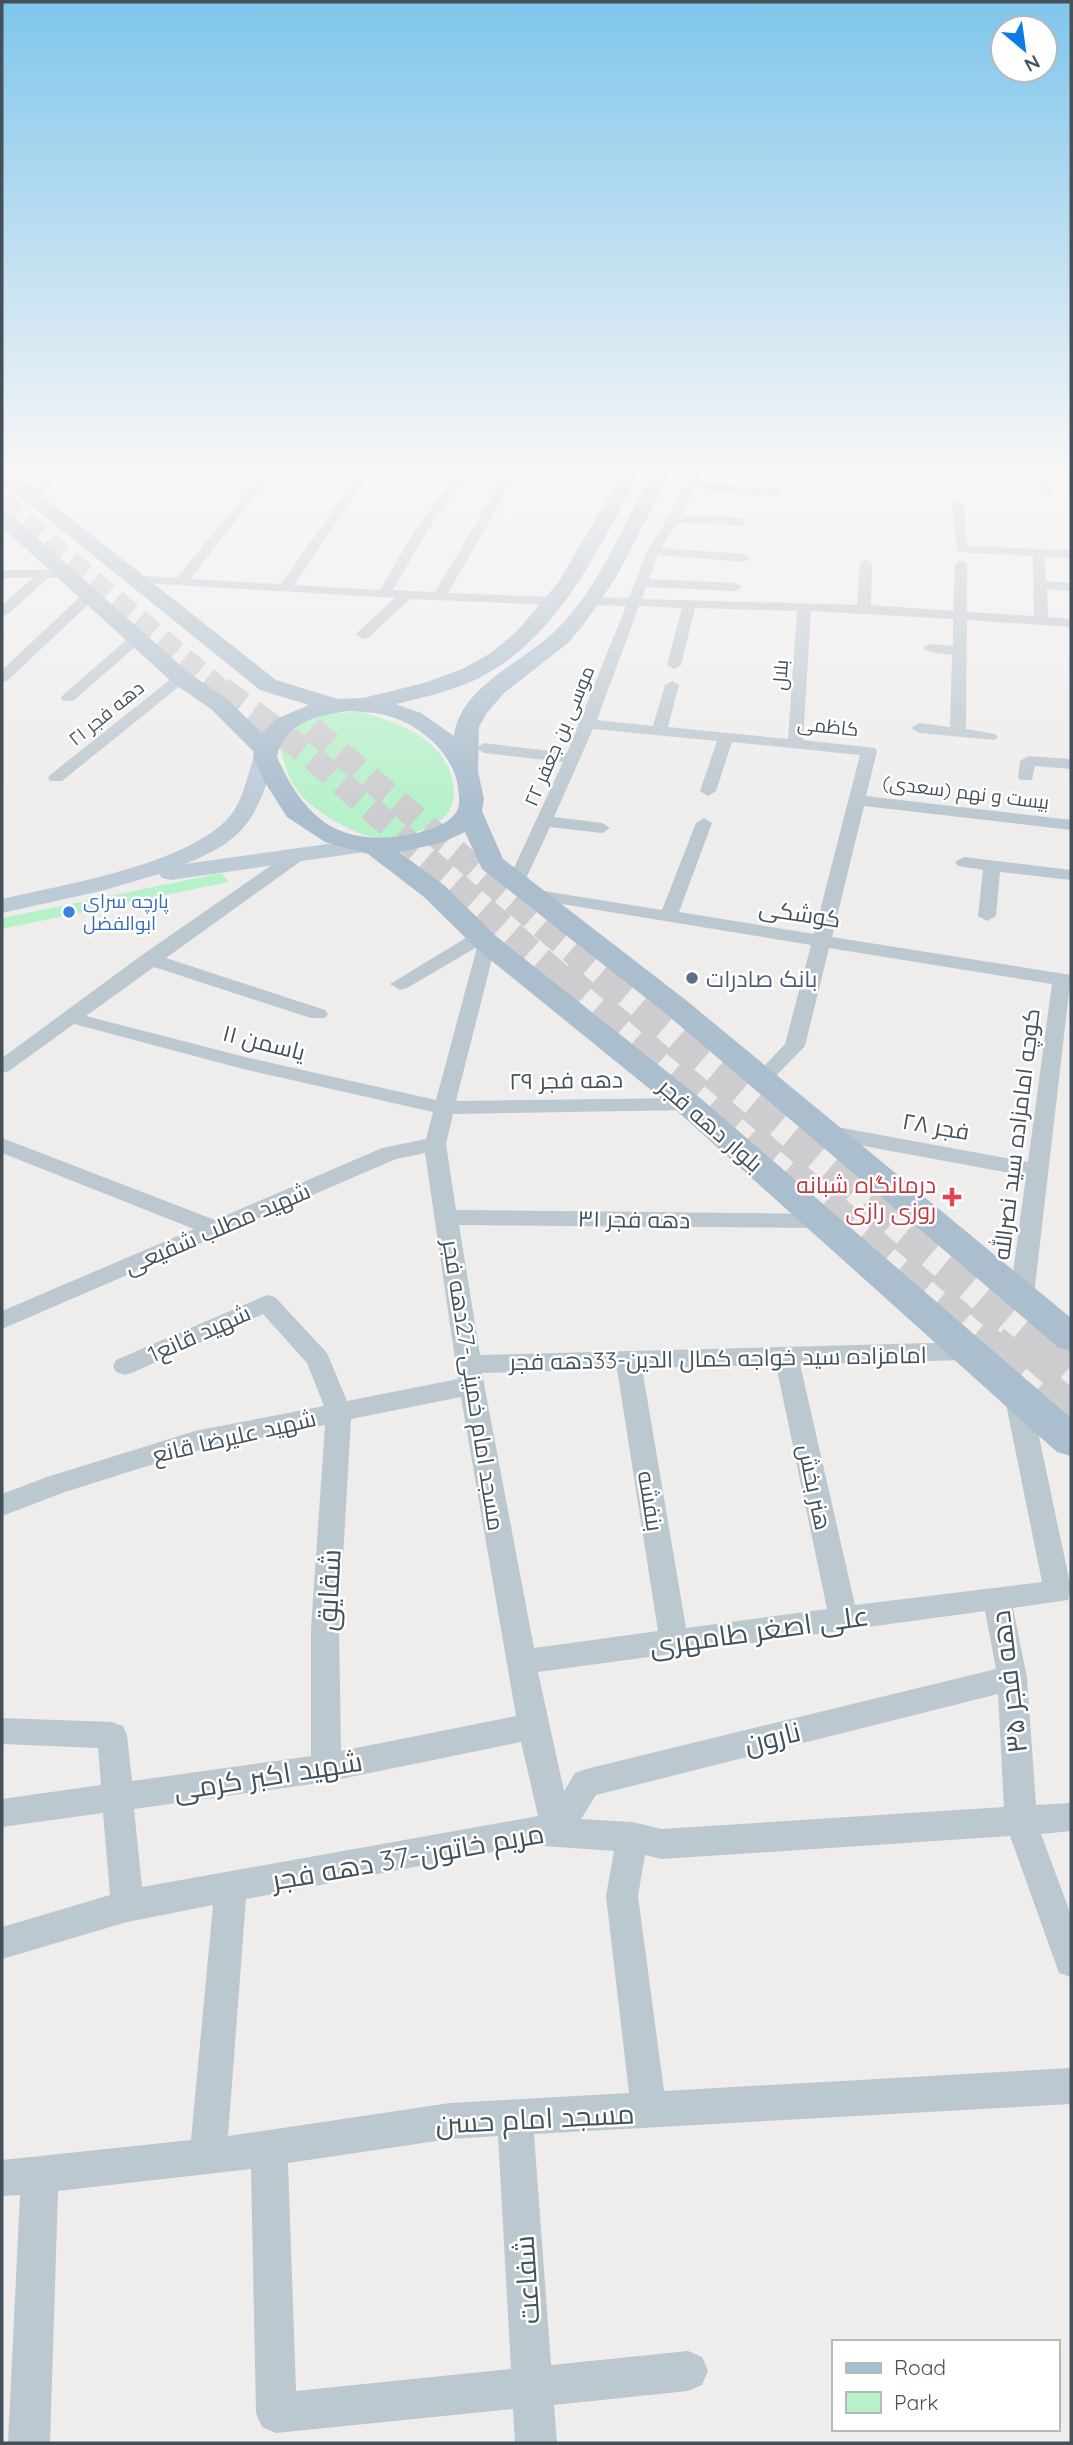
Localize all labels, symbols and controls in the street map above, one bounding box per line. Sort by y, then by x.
north arrow [989,14,1059,84]
text: N [1020,50,1044,78]
street label: بلال [767,659,793,691]
street label: موسی بن جعفر ۲۲ [519,662,599,810]
street label: دهه فجر ۲۱ [63,675,149,751]
street label: کاظمی [796,711,860,741]
street label: بیست و نهم (سعدی) [881,770,1051,816]
place label: پارچه سرای ابوالفضل [83,889,169,935]
street label: کوشکی [757,892,843,934]
marker: پارچه سرای ابوالفضل [61,904,77,920]
place label: بانک صادرات [706,964,817,993]
marker: بانک صادرات [684,970,700,986]
street label: کوچه امامزاده سید نصرالله [986,1007,1047,1261]
street label: یاسمن ۱۱ [220,1018,308,1066]
street label: دهه فجر ۲۹ [509,1065,623,1095]
street label: بلوار دهه فجر [651,1071,769,1178]
street label: فجر ۲۸ [900,1106,972,1146]
place label: درمانگاه شبانه روزی رازی [796,1170,936,1225]
street label: شهید مطلب شفیعی [120,1176,314,1280]
marker: درمانگاه شبانه روزی رازی [942,1187,962,1207]
street label: دهه فجر ۳۱ [577,1204,691,1234]
street label: مسجد امام خمینی-27دهه فجر [434,1235,511,1533]
street label: 1شهید قانع [143,1297,256,1370]
street label: امامزاده سید خواجه کمال الدین-33دهه فجر [507,1340,927,1376]
street label: شهید علیرضا قانع [149,1403,319,1471]
street label: هنر بخش [792,1441,838,1533]
street label: بنفشه [632,1469,670,1533]
street label: شقایق [308,1548,348,1632]
street label: علی اصغر طامهری [647,1597,871,1663]
street label: دهه فجر ۳۵ [982,1609,1034,1755]
street label: نارون [740,1713,804,1761]
street label: شهید اکبر کرمی [171,1743,365,1807]
street label: مریم خاتون-37 دهه فجر [267,1815,547,1900]
street label: مسجد امام حسن [435,2095,636,2144]
street label: شفاعت [505,2235,547,2325]
legend [832,2340,1059,2431]
text: Road [894,2354,946,2380]
text: Park [894,2389,938,2415]

